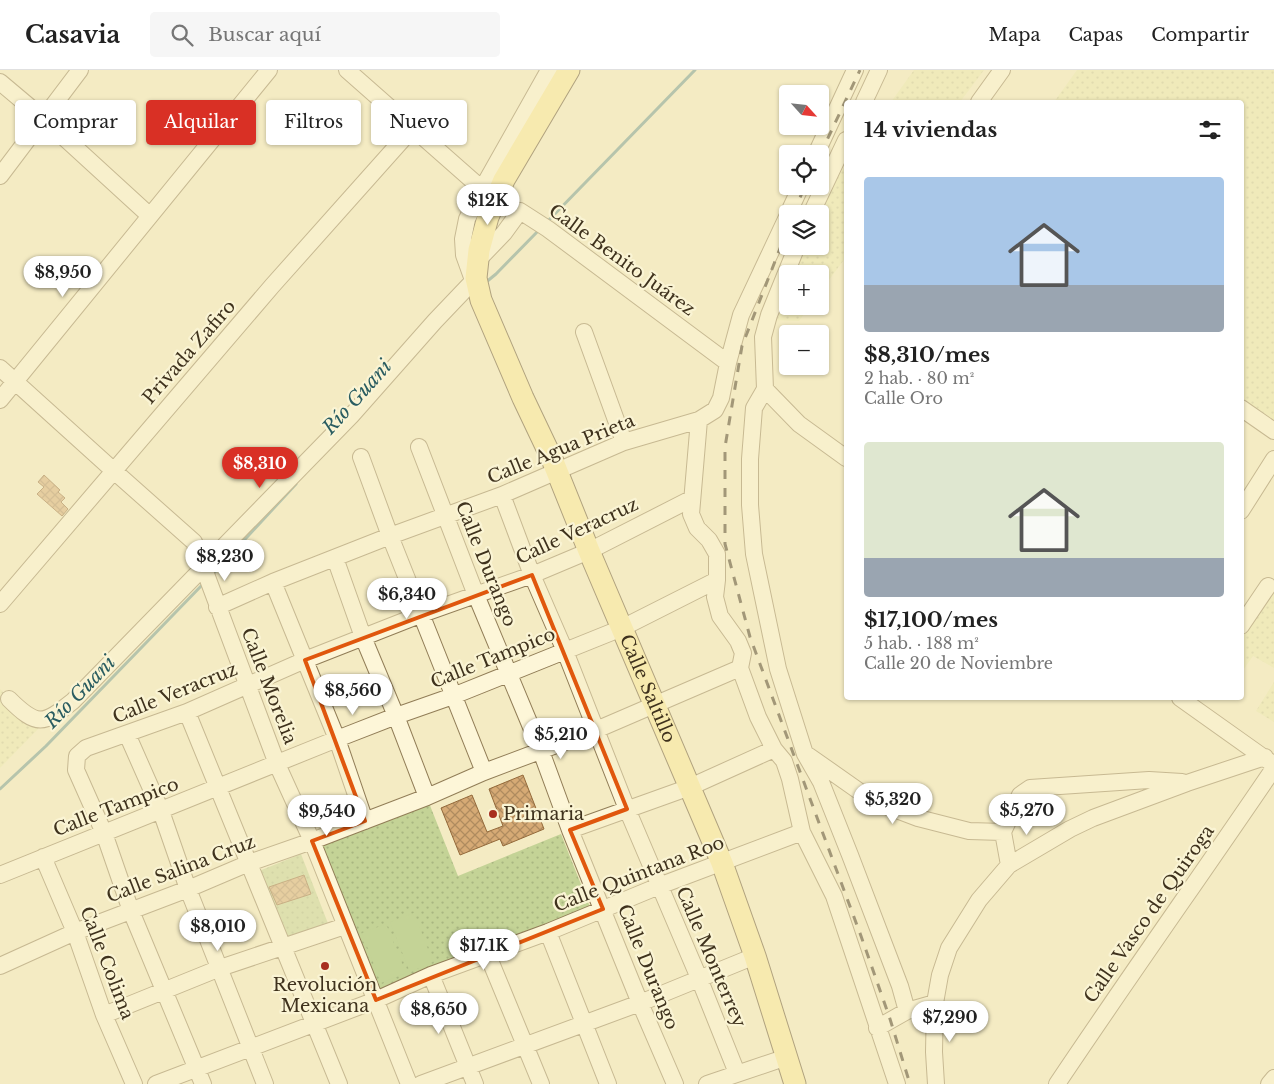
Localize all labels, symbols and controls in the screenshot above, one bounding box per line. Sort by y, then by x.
search box [150,12,500,57]
text: Casavia [25,20,120,49]
icon: search [168,21,196,49]
text: Buscar aquí [208,23,321,46]
text: Mapa [989,24,1040,46]
text: Capas [1068,24,1123,46]
text: Compartir [1151,24,1249,46]
north arrow [779,85,829,135]
map controls [779,85,829,375]
chip: Comprar [15,100,136,145]
chip: Alquilar [146,100,256,145]
chip: Filtros [266,100,361,145]
chip: Nuevo [371,100,467,145]
icon: filters [1196,116,1224,144]
text: 14 viviendas [864,117,997,143]
button: locate [779,145,829,195]
pin: $12K [458,184,518,226]
text: $12K [468,190,508,210]
street label: Calle Benito Juárez [545,200,699,320]
button: layers [779,205,829,255]
icon: home [999,210,1089,300]
pin: $8,950 [22,256,104,298]
text: $8,950 [34,262,92,282]
button: + [779,265,829,315]
street label: Privada Zafiro [138,296,240,408]
button: − [779,325,829,375]
text: $8,310/mes [864,342,990,368]
water label: Río Guani [317,355,397,440]
text: 2 hab. · 80 m² [864,368,974,388]
text: Calle Oro [864,388,943,408]
street label: Calle Agua Prieta [484,409,638,489]
pin: $8,310 [219,446,301,489]
text: $8,310 [233,453,287,473]
icon: home [999,475,1089,565]
street label: Calle Veracruz [512,493,642,569]
street label: Calle Durango [451,498,521,630]
pin: $8,230 [184,540,266,582]
text: $8,230 [196,546,254,566]
pin: $6,340 [366,578,448,620]
text: $6,340 [378,584,436,604]
text: $17,100/mes [864,607,998,633]
street label: Calle Tampico [427,623,559,693]
street label: Calle Morelia [237,625,301,747]
street label: Calle Saltillo [615,631,680,746]
text: 5 hab. · 188 m² [864,633,979,653]
water label: Río Guani [39,651,121,734]
text: Calle 20 de Noviembre [864,653,1053,673]
street label: Calle Veracruz [109,658,241,728]
pin: $8,560 [312,674,394,716]
text: $8,560 [324,680,382,700]
pin: $5,210 [520,718,602,760]
text: $5,210 [534,724,588,744]
street label: Calle Tampico [50,773,182,841]
pin: $5,320 [852,782,934,825]
text: $5,320 [865,789,921,809]
pin: $9,540 [286,794,368,837]
pin: $5,270 [986,794,1068,836]
text: $5,270 [1000,800,1054,820]
text: $9,540 [298,801,356,821]
place label: Primaria [503,803,584,825]
marker: Primaria [487,808,499,820]
street label: Calle Vasco de Quiroga [1079,821,1219,1007]
street label: Calle Salina Cruz [103,830,259,908]
street label: Calle Quintana Roo [551,831,727,917]
street label: Calle Monterrey [671,883,751,1031]
street label: Calle Durango [613,901,683,1033]
street label: Calle Colima [75,903,139,1023]
pin: $8,010 [177,910,259,952]
text: $8,010 [190,916,246,936]
pin: $17.1K [443,928,525,971]
text: $17.1K [460,935,508,955]
marker: Revolución Mexicana [319,960,331,972]
place label: Revolución Mexicana [273,974,377,1017]
pin: $8,650 [398,992,480,1035]
text: $8,650 [411,999,467,1019]
pin: $7,290 [909,1000,991,1043]
text: $7,290 [922,1007,978,1027]

